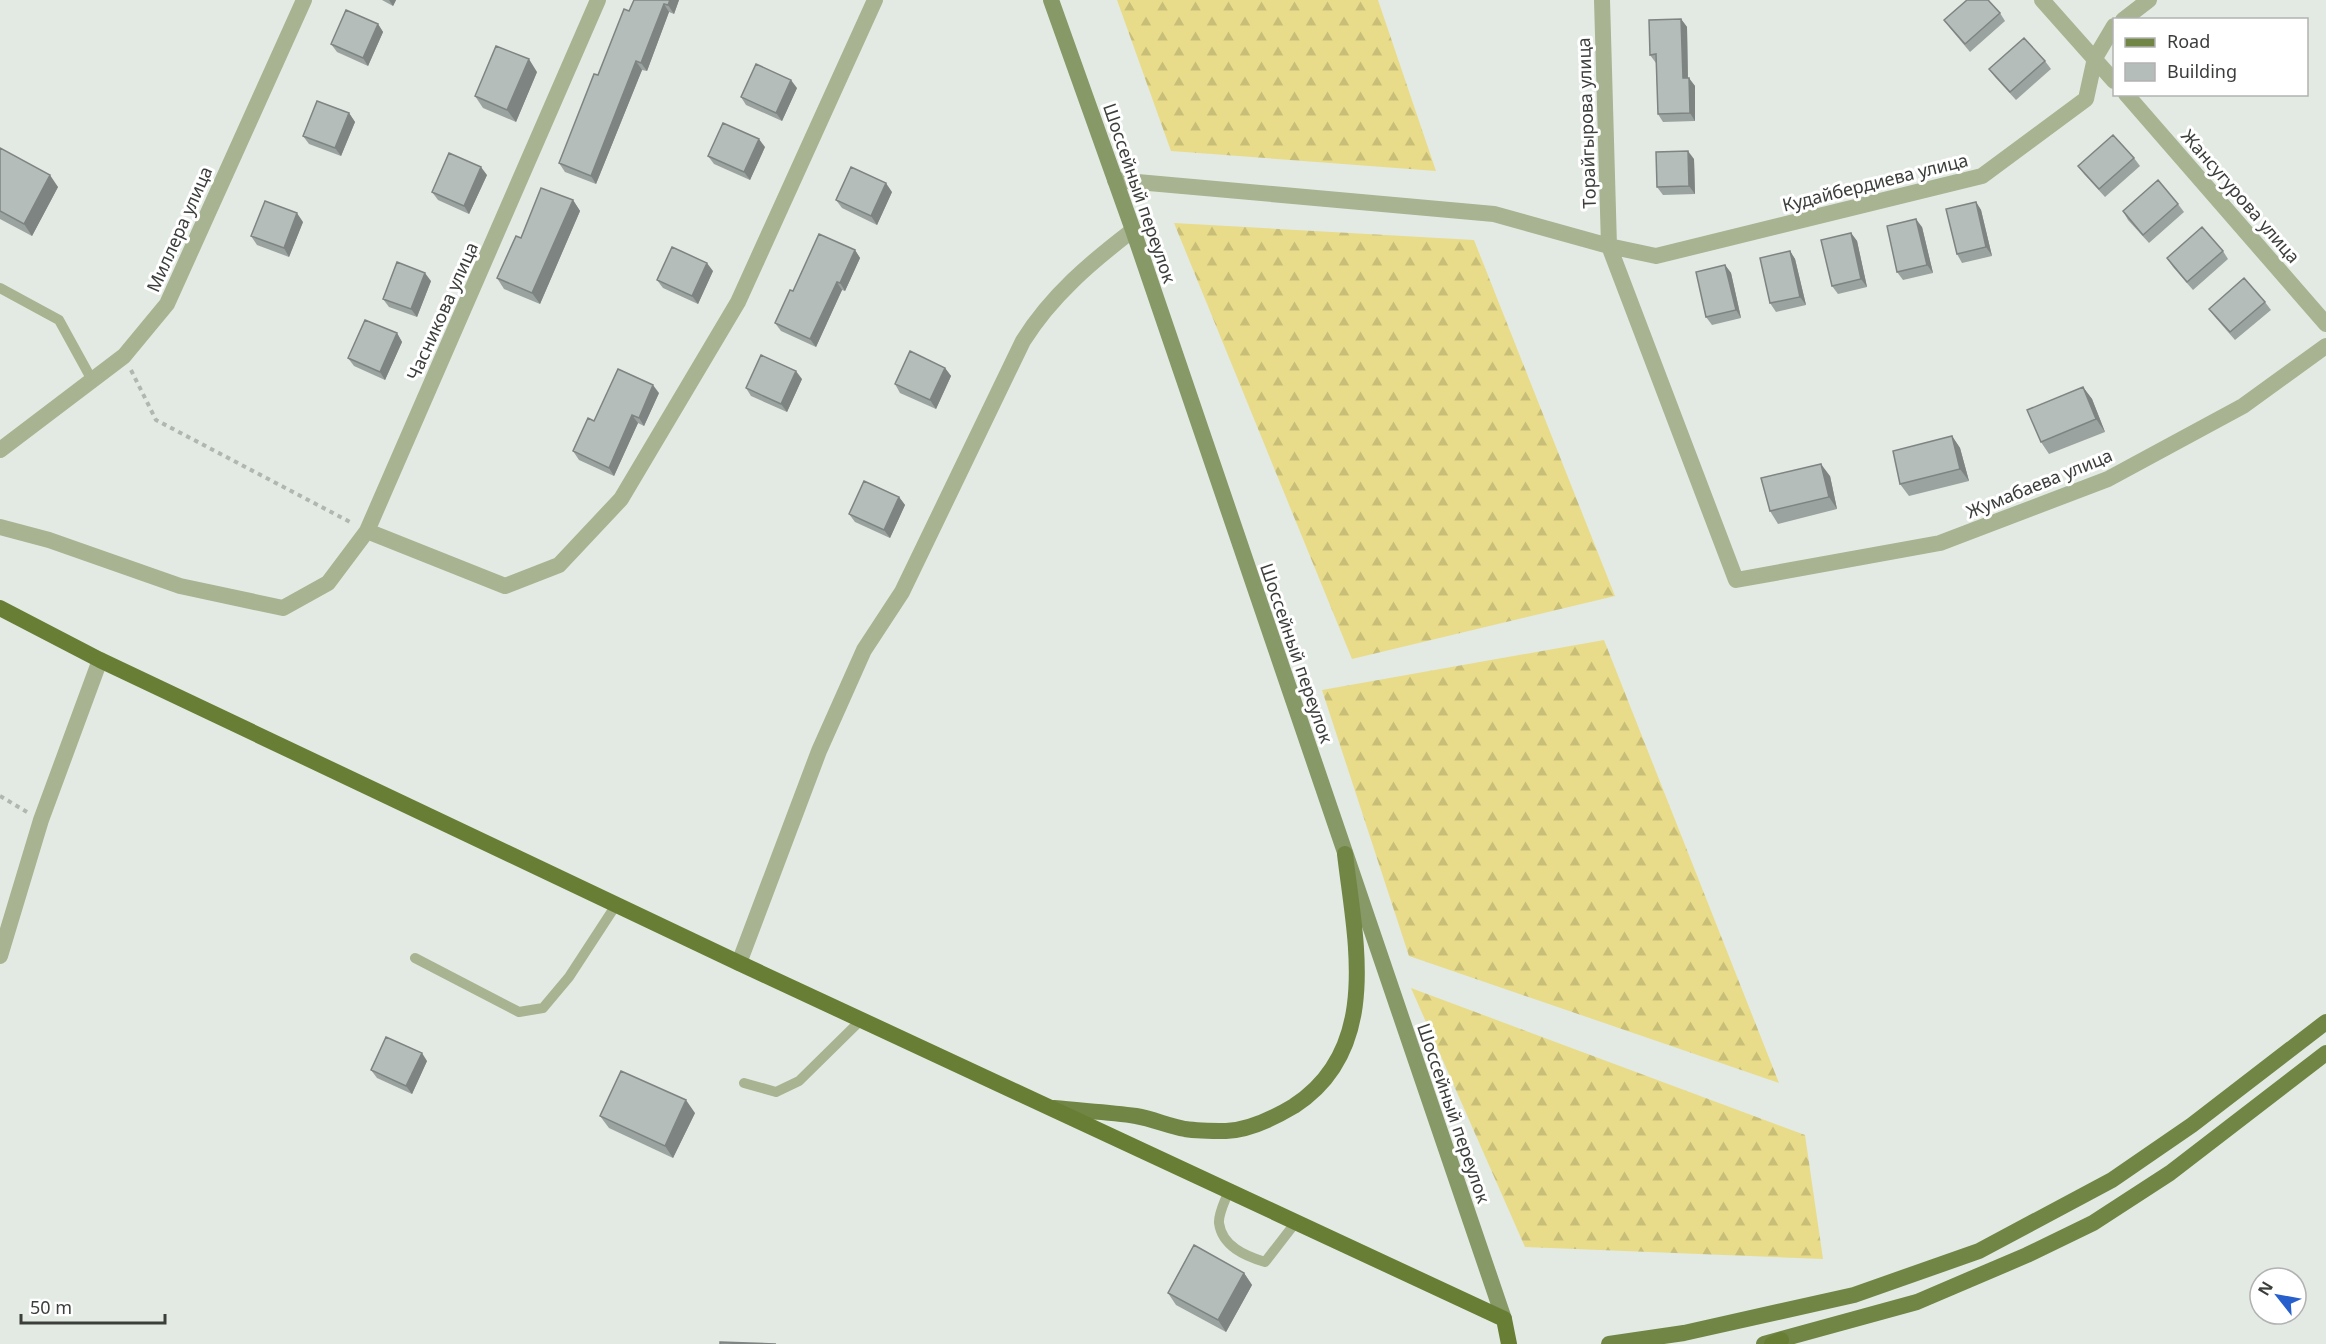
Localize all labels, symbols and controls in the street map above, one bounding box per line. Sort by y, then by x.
legend [2113,18,2308,96]
text: Road [2167,29,2210,53]
street label: Торайгырова улица [1571,37,1601,209]
text: Building [2167,59,2237,83]
street label: Шоссейный переулок [1098,100,1182,286]
street label: Жансугурова улица [2176,124,2306,268]
street label: Кудайбердиева улица [1780,147,1970,217]
street label: Миллера улица [141,162,217,296]
street label: Часникова улица [401,238,483,384]
street label: Жумабаева улица [1962,443,2116,523]
street label: Шоссейный переулок [1255,560,1339,746]
street label: Шоссейный переулок [1412,1020,1496,1206]
north arrow [2248,1266,2308,1326]
text: N [2252,1277,2278,1300]
scale bar [21,1287,165,1325]
text: 50 m [30,1295,72,1319]

